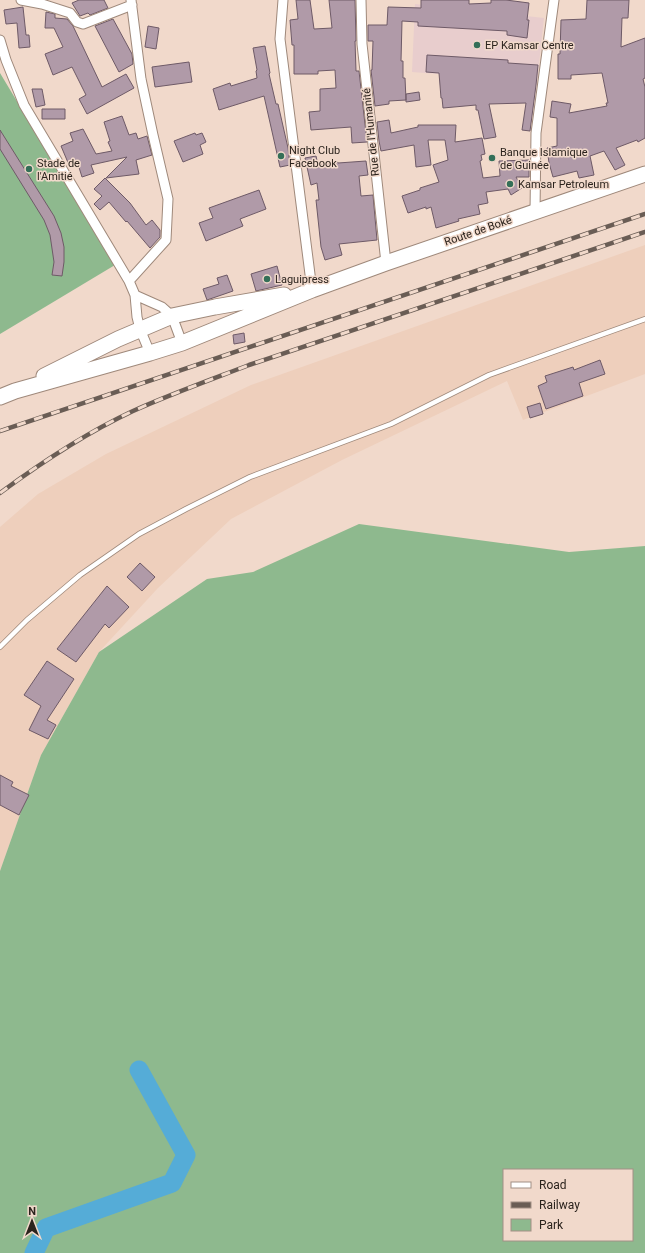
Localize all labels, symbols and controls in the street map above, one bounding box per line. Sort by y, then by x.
place label: EP Kamsar Centre [485,39,574,52]
marker: EP Kamsar Centre [472,40,482,50]
street label: Rue de l'Humanité [360,87,382,177]
place label: Night Club Facebook [289,144,340,170]
place label: Banque Islamique de Guinée [500,146,588,172]
marker: Night Club Facebook [276,151,286,161]
marker: Banque Islamique de Guinée [487,153,497,163]
place label: Stade de l'Amitié [37,157,80,183]
marker: Stade de l'Amitié [24,164,34,174]
place label: Kamsar Petroleum [518,178,609,191]
marker: Kamsar Petroleum [505,179,515,189]
street label: Route de Boké [443,213,514,249]
place label: Laguipress [275,273,329,286]
marker: Laguipress [262,274,272,284]
legend [503,1169,633,1241]
text: Road [539,1178,567,1192]
text: Railway [539,1198,580,1212]
north arrow [12,1201,52,1241]
text: N [28,1205,36,1218]
text: Park [539,1218,564,1232]

